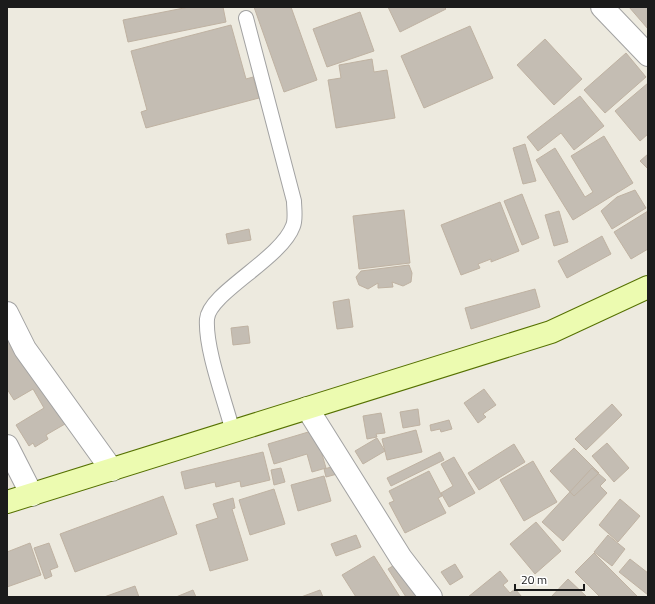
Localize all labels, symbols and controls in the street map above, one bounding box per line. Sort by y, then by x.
scale bar [515,566,584,592]
text: 20 m [521,570,547,589]

